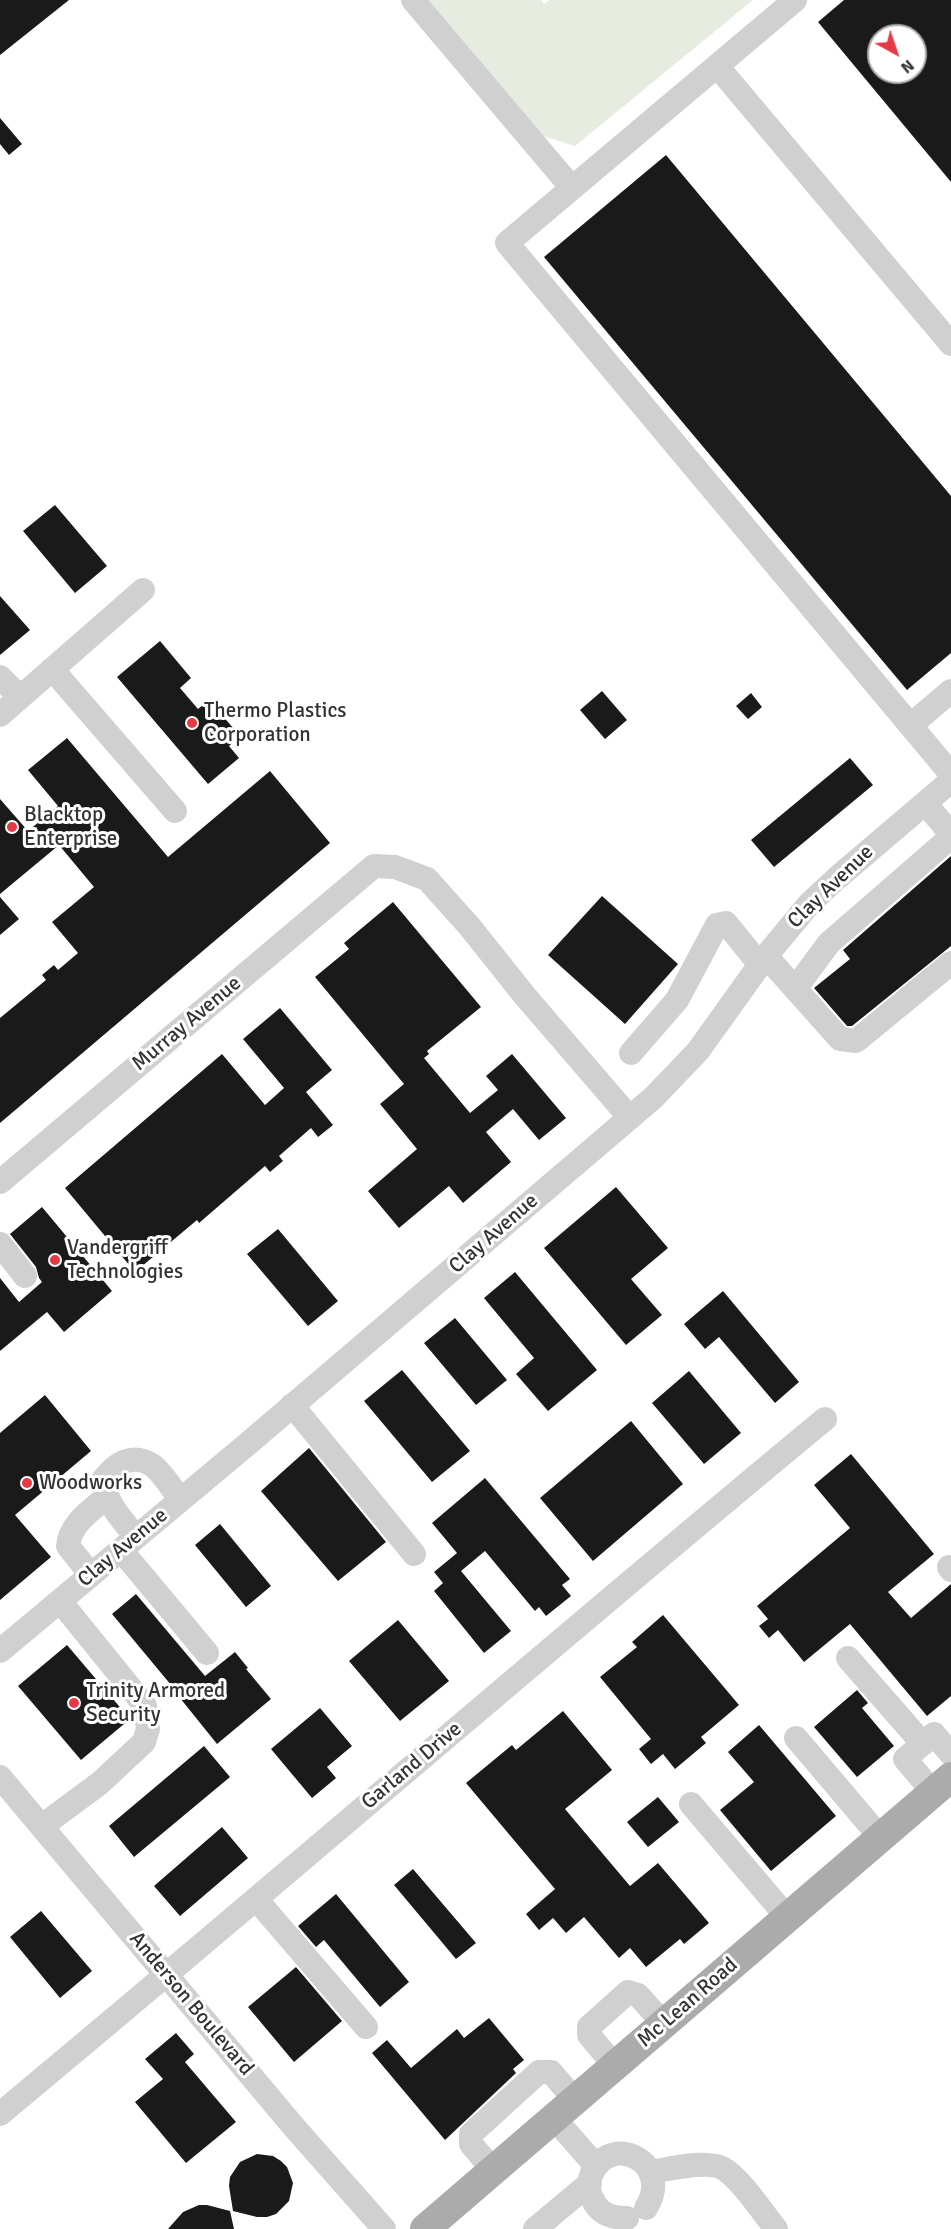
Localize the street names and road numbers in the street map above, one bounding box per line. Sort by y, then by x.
street label: Clay Avenue [783,840,879,934]
street label: Murray Avenue [127,971,247,1077]
street label: Clay Avenue [444,1189,544,1279]
street label: Clay Avenue [73,1503,173,1593]
street label: Garland Drive [357,1717,467,1815]
street label: Anderson Boulevard [123,1927,259,2081]
street label: Mc Lean Road [633,1953,743,2053]

